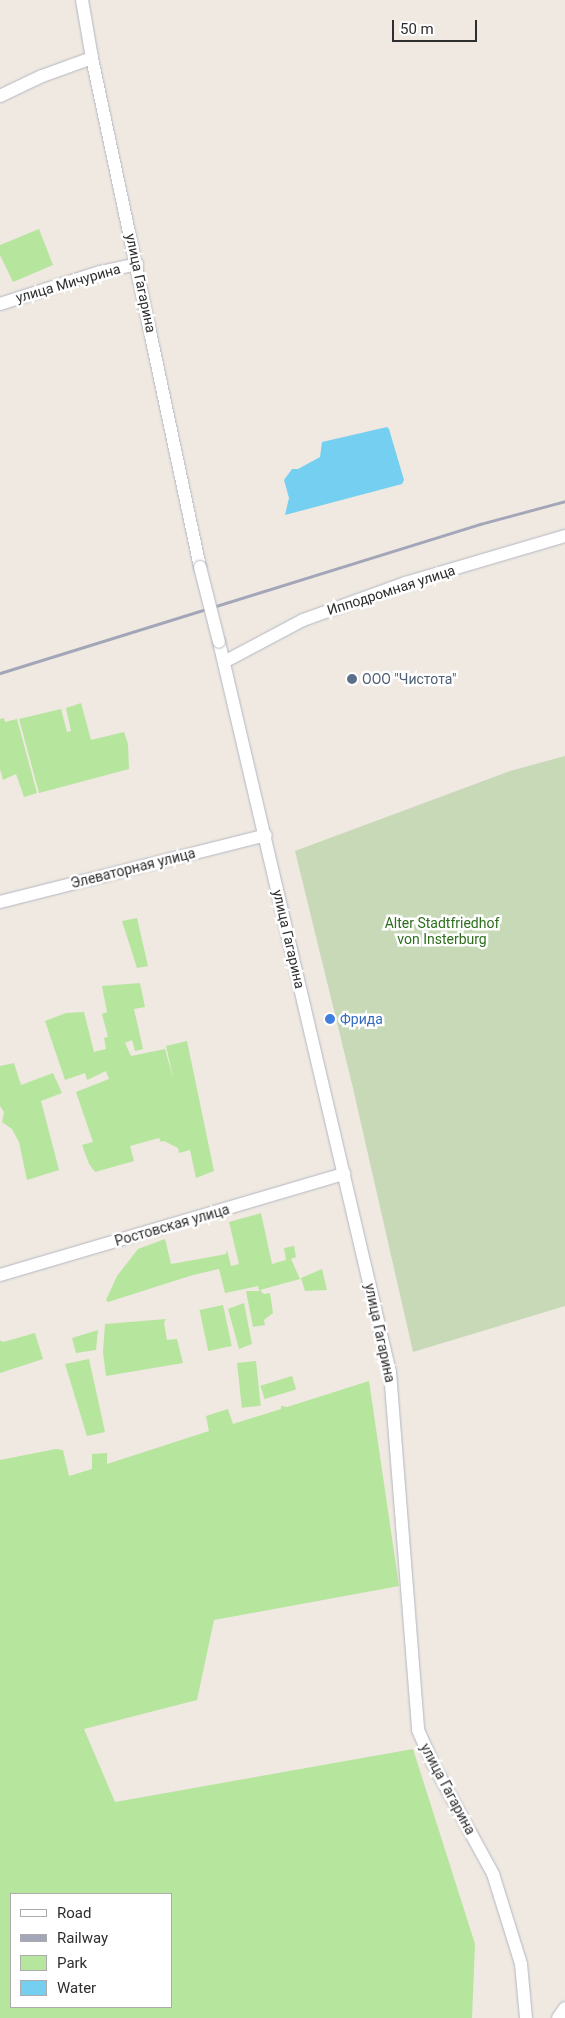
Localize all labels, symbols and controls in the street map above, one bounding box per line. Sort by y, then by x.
scale bar [395,10,480,42]
text: 50 m [400,20,434,38]
street label: улица Гагарина [122,232,160,334]
street label: улица Мичурина [14,260,122,306]
street label: Ипподромная улица [325,561,457,619]
place label: ООО "Чистота" [362,671,456,687]
marker: ООО "Чистота" [346,673,358,685]
street label: Элеваторная улица [69,844,197,892]
street label: улица Гагарина [269,888,309,990]
park label: Alter Stadtfriedhof von Insterburg [385,915,499,948]
place label: Фрида [340,1011,383,1027]
marker: Фрида [324,1013,336,1025]
street label: Ростовская улица [113,1201,231,1249]
street label: улица Гагарина [361,1282,399,1384]
street label: улица Гагарина [417,1740,479,1838]
legend [10,1893,172,2008]
text: Road [57,1904,91,1922]
text: Railway [57,1929,108,1947]
text: Park [57,1954,87,1972]
text: Water [57,1979,96,1997]

